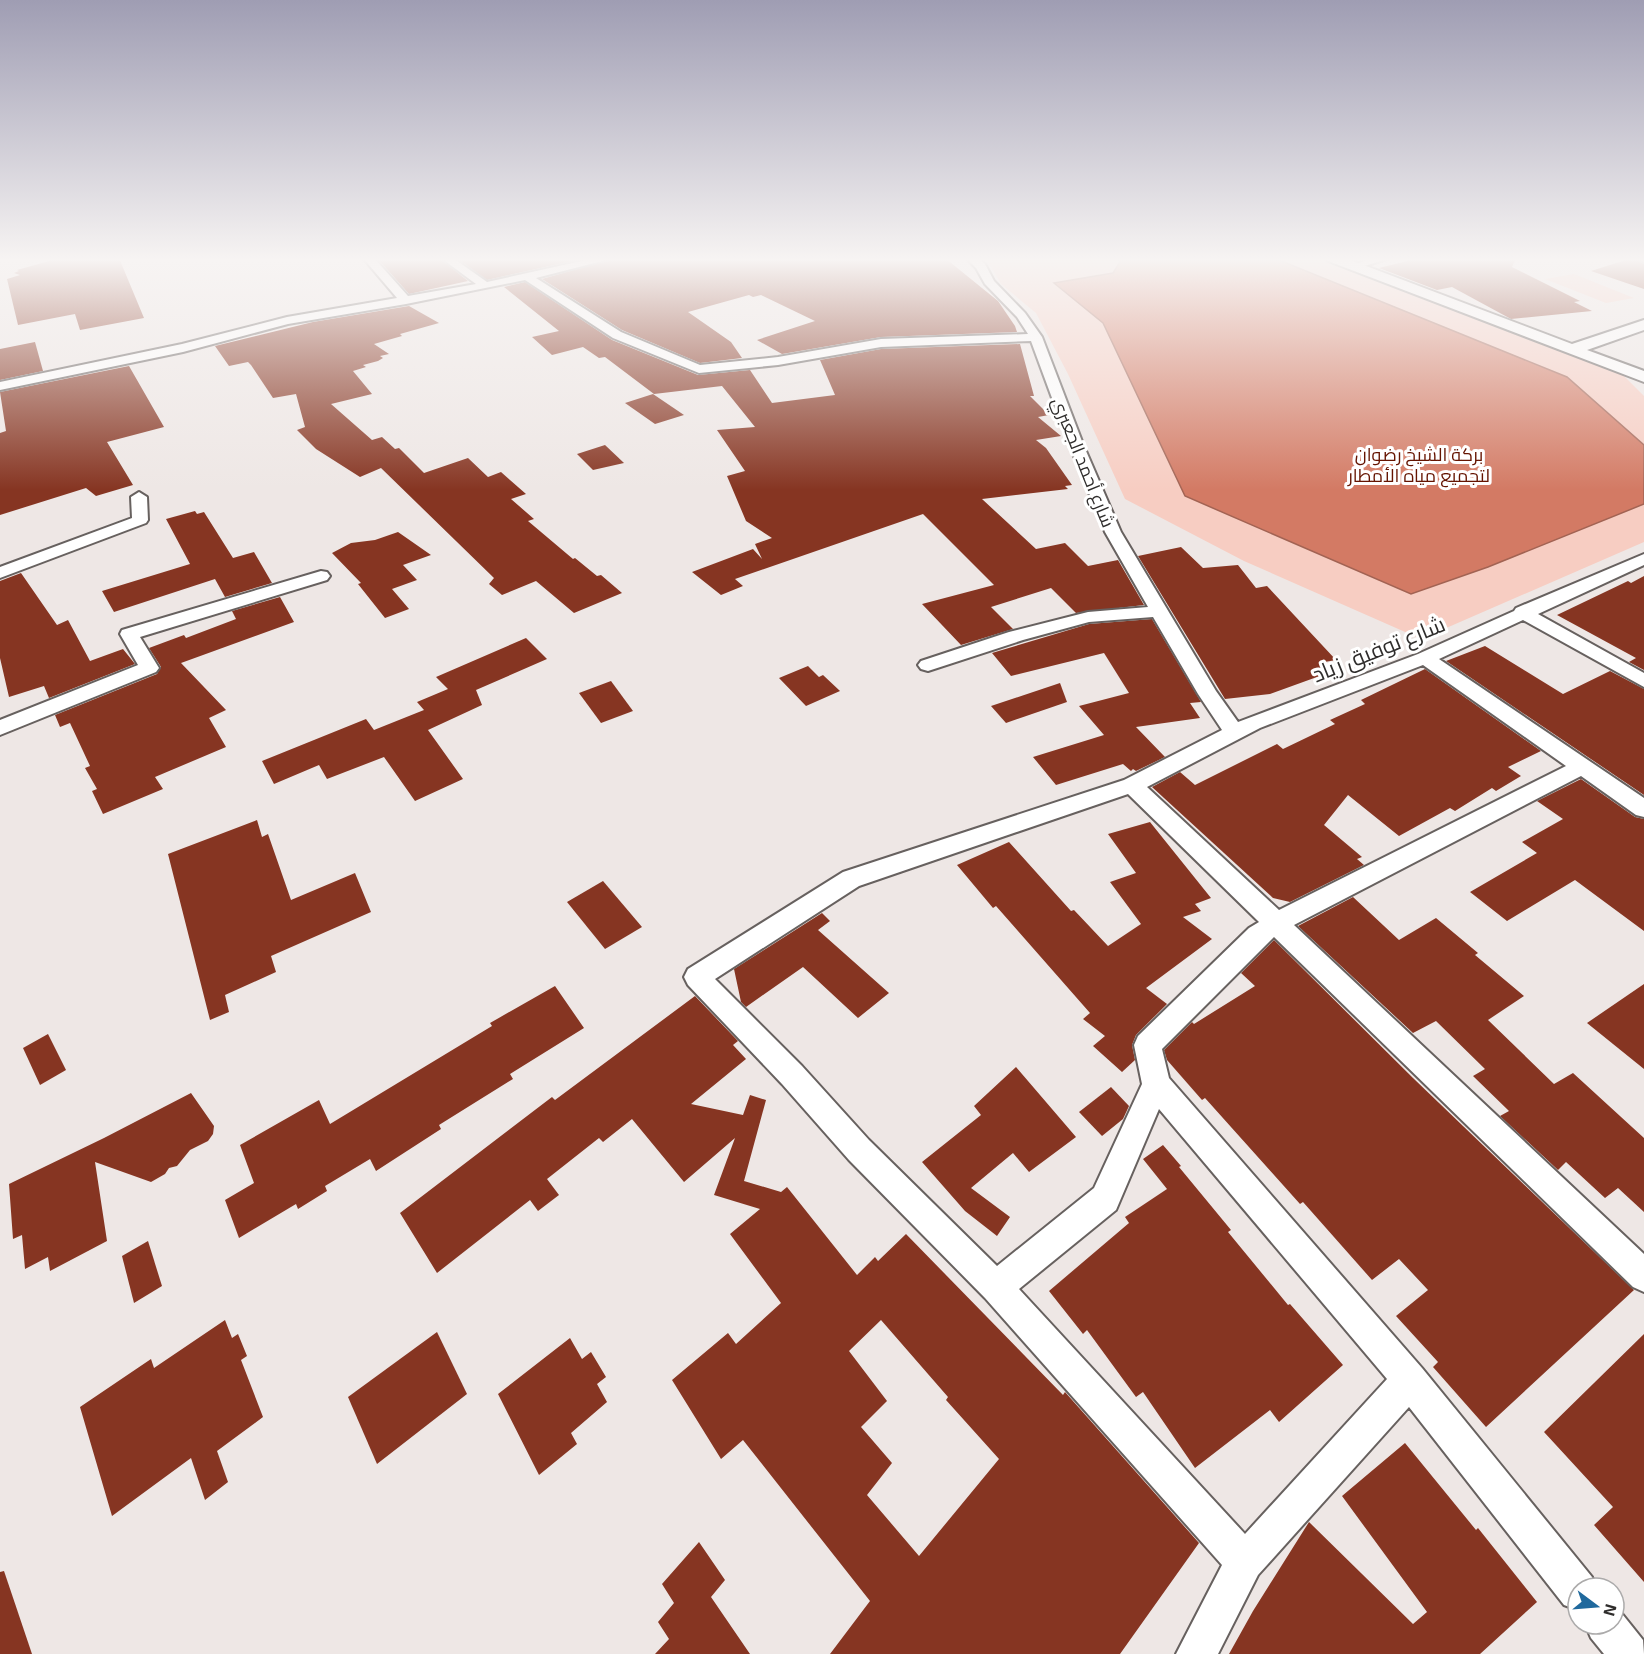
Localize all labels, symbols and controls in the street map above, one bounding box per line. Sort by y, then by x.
street label: شارع أحمد الجعبري [1044,394,1120,532]
park label: بركة الشيخ رضوان لتجميع مياه الأمطار [1347,443,1490,488]
street label: شارع توفيق زياد [1308,610,1449,689]
north arrow [1566,1576,1626,1636]
text: N [1600,1602,1622,1618]

